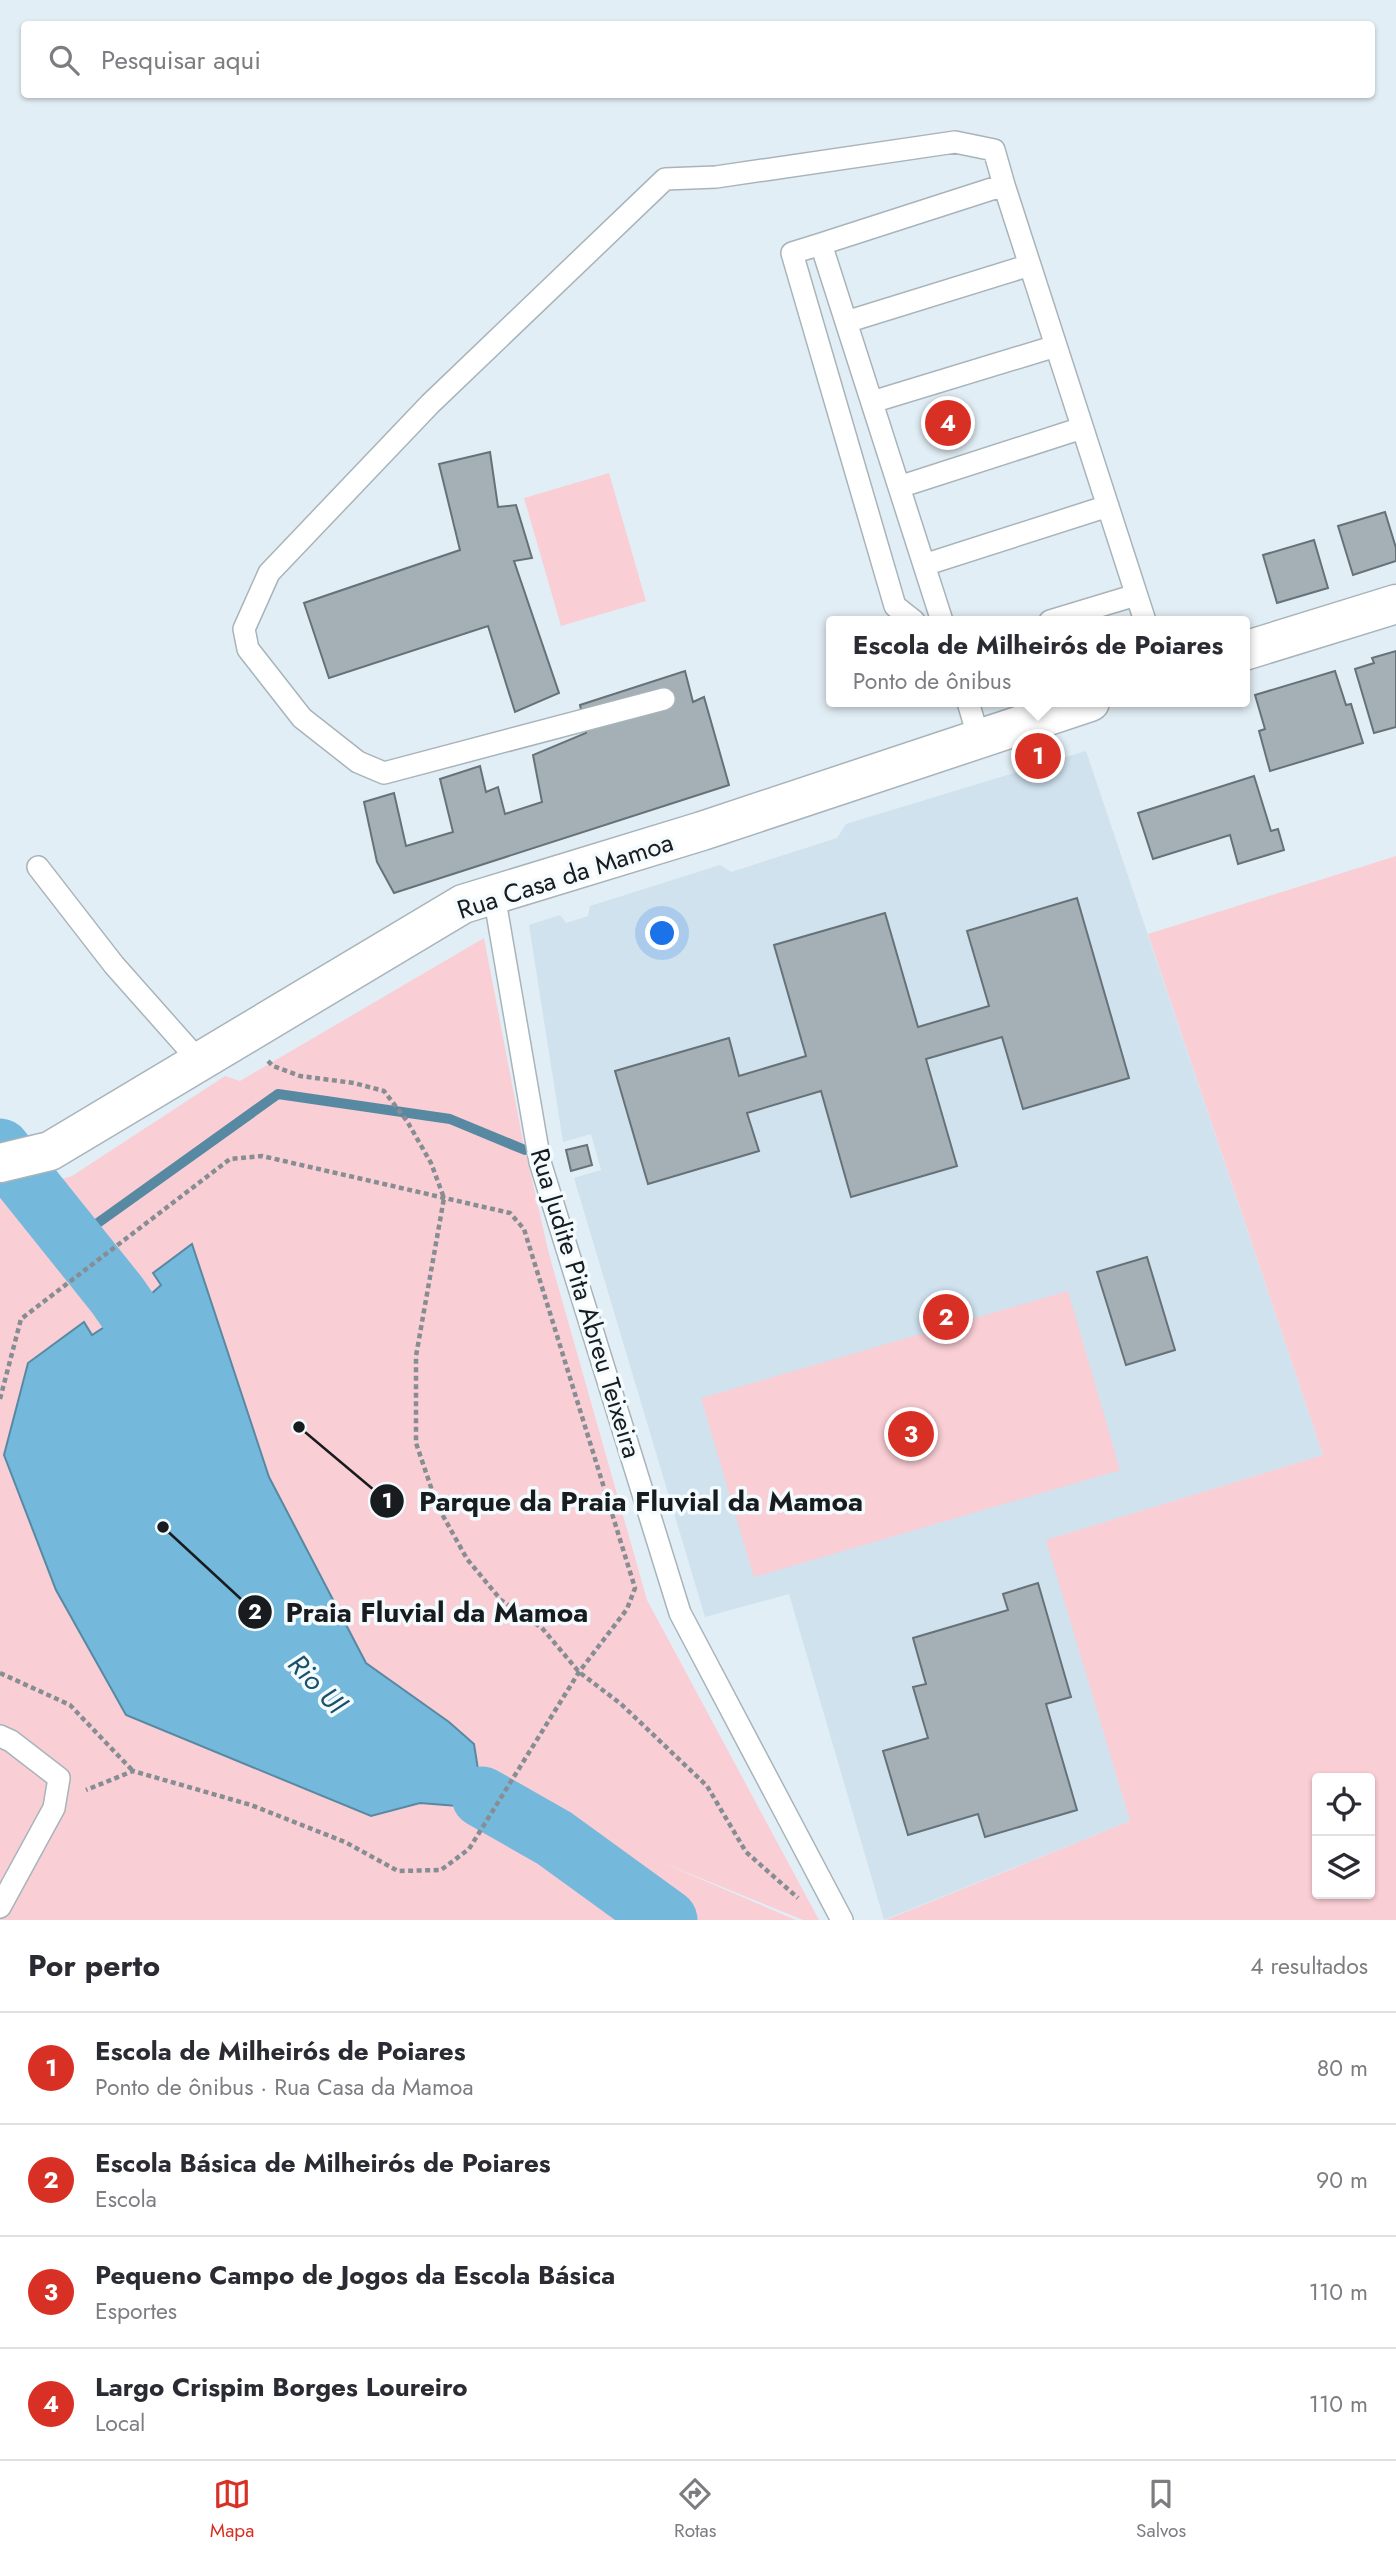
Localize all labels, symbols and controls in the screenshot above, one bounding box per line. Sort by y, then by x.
search box [21,21,1375,98]
icon: search [45,41,83,79]
text: Pesquisar aqui [101,41,261,79]
pin: 4 [925,397,971,449]
popup [826,616,1250,707]
text: Escola de Milheirós de Poiares [853,626,1223,664]
text: Ponto de ônibus [853,664,1011,698]
pin: 1 [1015,730,1061,782]
street label: Rua Casa da Mamoa [452,823,678,929]
your location [645,916,679,950]
street label: Rua Judite Pita Abreu Teixeira [521,1143,651,1463]
pin: 2 [923,1291,969,1343]
pin: 3 [888,1408,934,1460]
callout: Parque da Praia Fluvial da Mamoa [369,1476,877,1525]
text: Parque da Praia Fluvial da Mamoa [419,1481,863,1522]
text: 1 [382,1486,392,1516]
callout: Praia Fluvial da Mamoa [237,1587,603,1636]
text: Praia Fluvial da Mamoa [286,1592,588,1633]
text: 2 [248,1597,262,1627]
water label: Rio Ul [279,1645,357,1724]
map controls [1312,1773,1375,1899]
button: locate [1312,1773,1375,1836]
button: layers [1312,1836,1375,1899]
text: Por perto [28,1944,160,1987]
text: 4 resultados [1250,1949,1368,1983]
text: Escola de Milheirós de Poiares [95,2032,466,2070]
text: 1 [45,2051,57,2085]
text: 80 m [1317,2051,1368,2085]
text: Ponto de ônibus · Rua Casa da Mamoa [95,2070,473,2104]
text: Escola Básica de Milheirós de Poiares [95,2144,551,2182]
text: 2 [43,2163,59,2197]
text: 90 m [1316,2163,1368,2197]
text: Escola [95,2182,157,2216]
text: Pequeno Campo de Jogos da Escola Básica [95,2256,615,2294]
text: 3 [44,2275,58,2309]
text: 110 m [1309,2275,1368,2309]
text: Esportes [95,2294,177,2328]
text: Largo Crispim Borges Loureiro [95,2368,468,2406]
text: 4 [43,2387,59,2421]
text: 110 m [1309,2387,1368,2421]
text: Local [95,2406,145,2440]
tab: Mapa [210,2475,254,2544]
tab: Rotas [674,2475,716,2544]
tab: Salvos [1136,2475,1186,2544]

